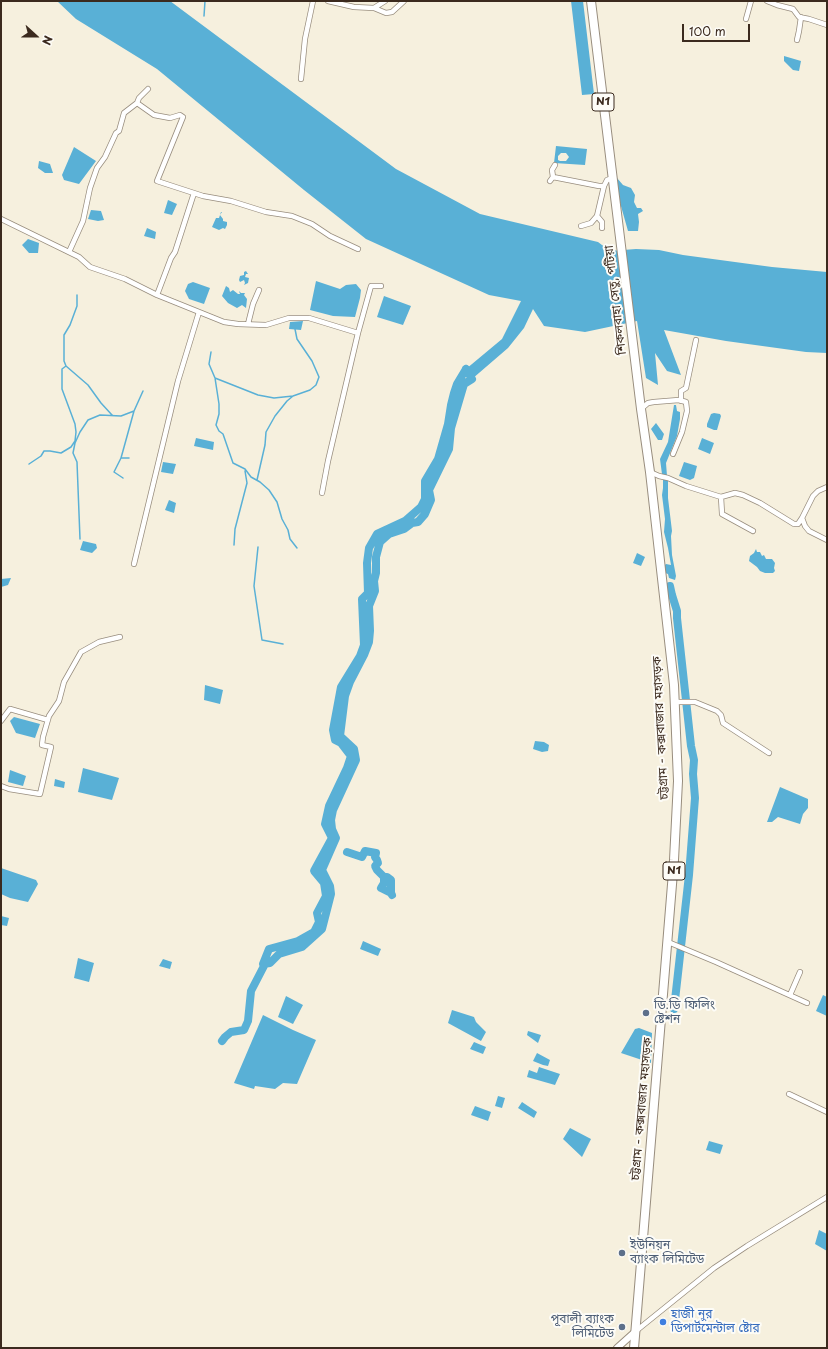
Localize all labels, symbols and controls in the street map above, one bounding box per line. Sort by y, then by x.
north arrow [16,16,56,56]
scale bar [684,16,752,42]
text: 100 m [689,22,726,40]
text: N [38,33,57,48]
road number: N1 [592,93,614,111]
street label: শিকলবাহা সেতু, পটিয়া [602,244,630,356]
street label: চট্টগ্রাম - কক্সবাজার মহাসড়ক [650,656,672,800]
road number: N1 [663,862,685,880]
place label: ডি.ডি ফিলিং ষ্টেশন [654,999,715,1027]
marker: ডি.ডি ফিলিং ষ্টেশন [641,1008,651,1018]
street label: চট্টগ্রাম - কক্সবাজার মহাসড়ক [629,1037,655,1181]
place label: ইউনিয়ন ব্যাংক লিমিটেড [630,1239,704,1267]
marker: ইউনিয়ন ব্যাংক লিমিটেড [617,1248,627,1258]
place label: হাজী নুর ডিপার্টমেন্টাল ষ্টোর [671,1308,760,1336]
place label: পূবালী ব্যাংক লিমিটেড [551,1313,614,1341]
marker: হাজী নুর ডিপার্টমেন্টাল ষ্টোর [658,1317,668,1327]
marker: পূবালী ব্যাংক লিমিটেড [617,1322,627,1332]

